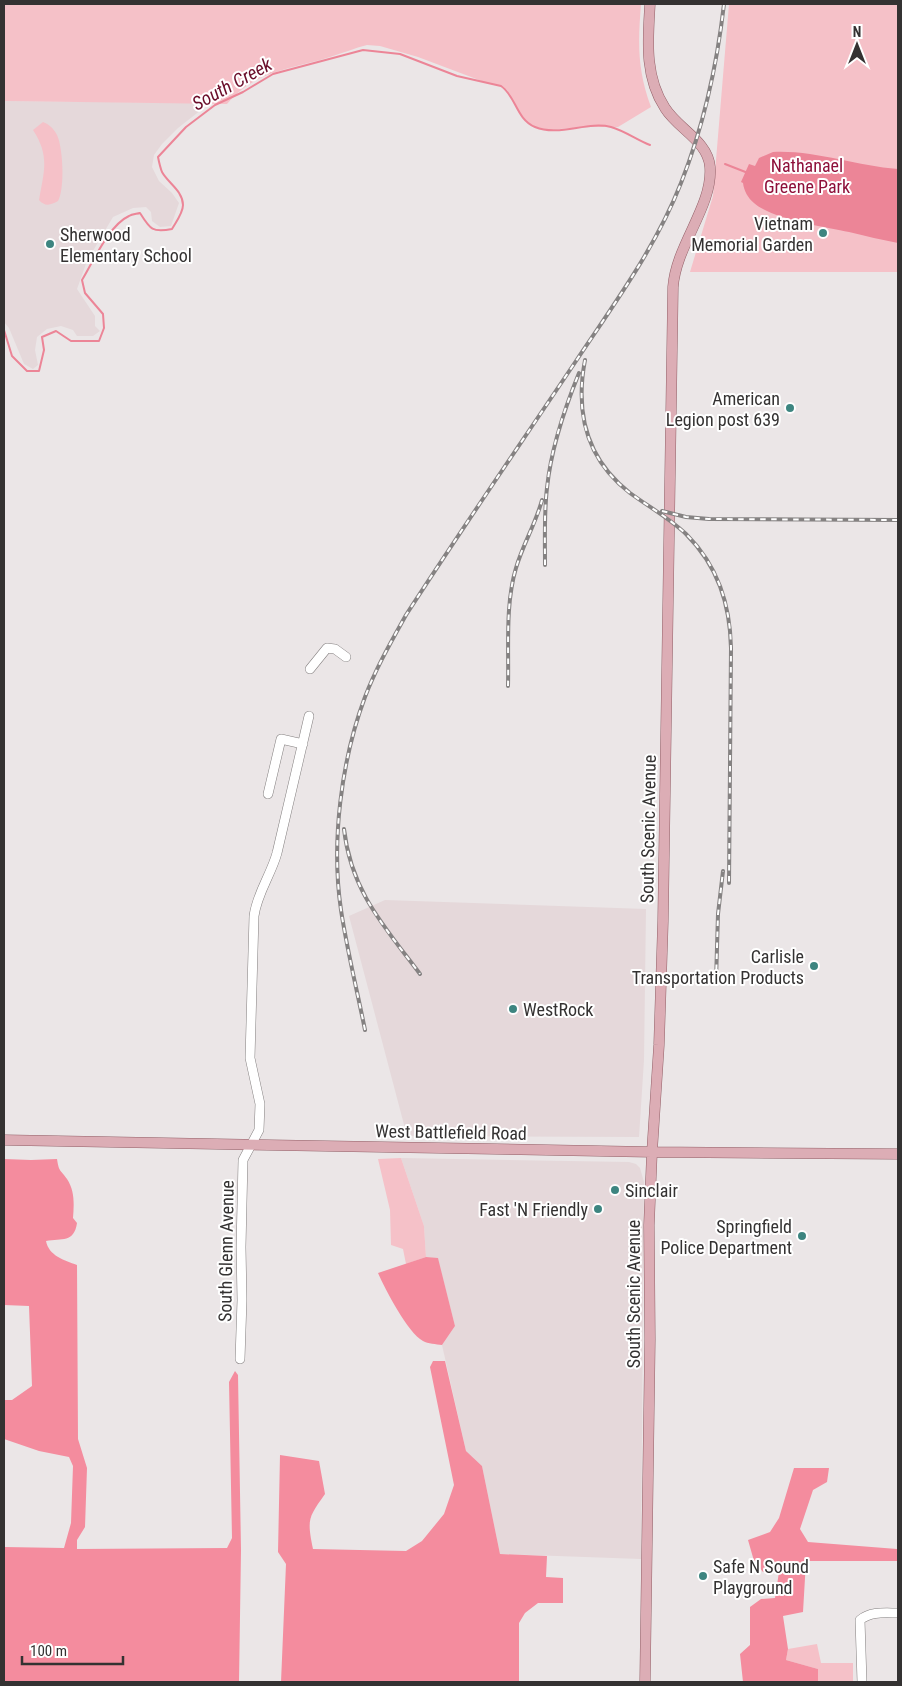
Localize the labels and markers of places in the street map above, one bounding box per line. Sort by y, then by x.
place label: Vietnam Memorial Garden [691,213,813,255]
place label: Sherwood Elementary School [60,224,192,266]
marker: Vietnam Memorial Garden [817,227,829,239]
marker: Sherwood Elementary School [44,238,56,250]
place label: American Legion post 639 [666,388,780,430]
marker: American Legion post 639 [784,402,796,414]
place label: Carlisle Transportation Products [632,946,804,988]
marker: Carlisle Transportation Products [808,960,820,972]
place label: WestRock [523,999,593,1020]
marker: WestRock [507,1003,519,1015]
place label: Sinclair [625,1180,678,1201]
marker: Sinclair [609,1184,621,1196]
place label: Fast 'N Friendly [479,1199,588,1220]
marker: Fast 'N Friendly [592,1203,604,1215]
place label: Springfield Police Department [660,1216,792,1258]
marker: Springfield Police Department [796,1230,808,1242]
place label: Safe N Sound Playground [713,1556,809,1598]
marker: Safe N Sound Playground [697,1570,709,1582]

